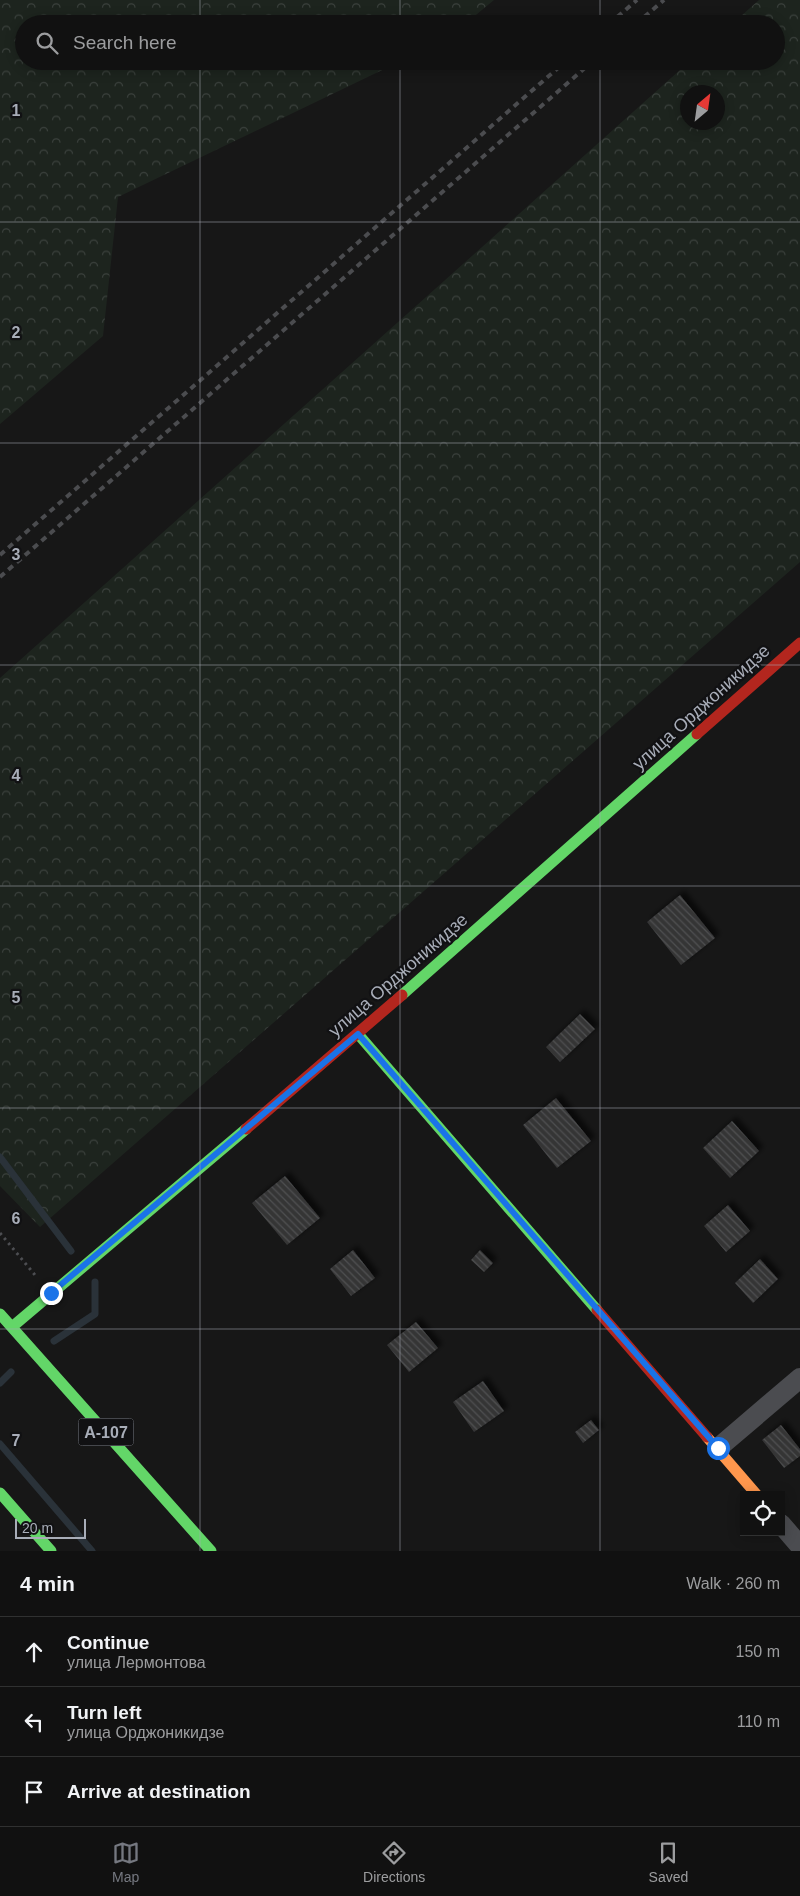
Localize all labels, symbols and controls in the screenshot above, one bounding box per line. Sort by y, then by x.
search box [15,15,785,70]
icon: search [33,29,61,57]
text: Search here [73,32,177,53]
north arrow [680,85,725,130]
text: 1 [12,102,21,119]
text: 2 [12,324,21,341]
text: 3 [12,546,21,563]
street label: улица Орджоникидзе [628,640,774,774]
text: 4 [12,767,21,784]
street label: улица Орджоникидзе [325,909,471,1041]
text: 5 [12,989,21,1006]
text: 6 [12,1210,21,1227]
route end [40,1282,63,1305]
road number: А-107 [78,1418,134,1445]
text: 7 [12,1432,21,1449]
route start [707,1437,730,1460]
map controls [740,1491,785,1536]
button: locate [740,1491,785,1536]
scale bar [15,1516,86,1539]
text: 20 m [22,1520,53,1536]
text: 4 min [20,1572,75,1595]
text: Walk · 260 m [686,1575,780,1592]
text: Continue [67,1632,149,1653]
icon: ahead [20,1638,48,1666]
text: 150 m [736,1643,780,1660]
text: улица Лермонтова [67,1654,206,1671]
text: Turn left [67,1702,142,1723]
icon: left [20,1708,48,1736]
text: 110 m [737,1713,780,1730]
text: улица Орджоникидзе [67,1724,224,1741]
icon: arrive [20,1778,48,1806]
text: Arrive at destination [67,1781,251,1802]
tab: Map [112,1839,140,1885]
tab: Directions [363,1839,425,1885]
tab: Saved [649,1839,688,1885]

